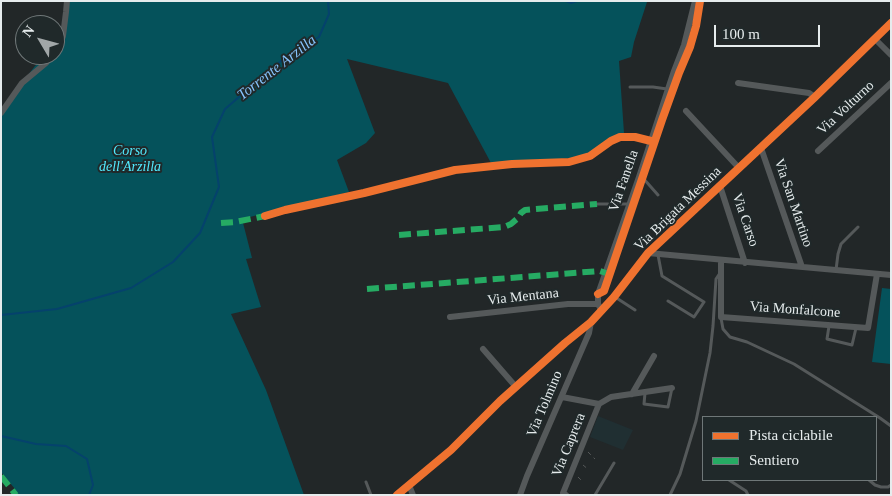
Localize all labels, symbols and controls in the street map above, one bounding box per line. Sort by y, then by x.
north arrow [15,15,65,65]
scale bar [717,15,823,47]
text: N [19,23,37,40]
text: 100 m [722,26,760,42]
water label: Torrente Arzilla [234,32,320,104]
street label: Via Volturno [814,77,878,139]
park label: Corso dell'Arzilla [99,143,161,176]
street label: Via Fanella [606,148,642,214]
street label: Via San Martino [770,157,816,249]
street label: Via Brigata Messina [631,163,725,255]
street label: Via Carso [728,191,762,249]
street label: Via Mentana [486,285,560,309]
street label: Via Monfalcone [749,298,841,322]
street label: Via Tolmino [524,368,566,440]
street label: Via Caprera [549,411,589,479]
legend [702,416,877,481]
text: Pista ciclabile [749,427,833,443]
text: Sentiero [749,452,799,468]

